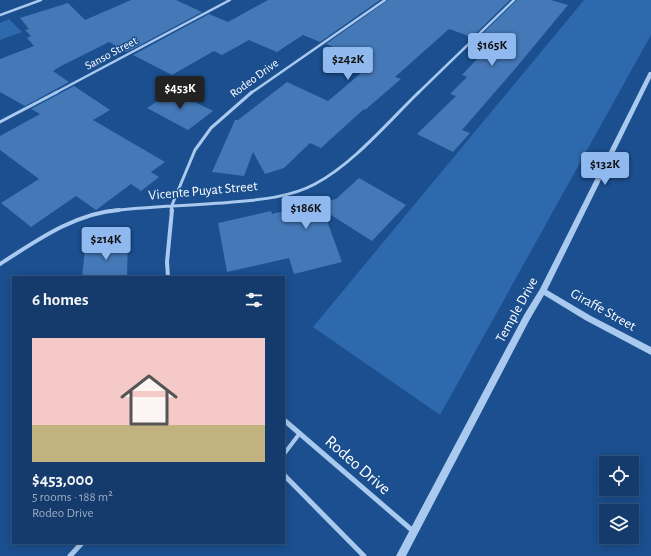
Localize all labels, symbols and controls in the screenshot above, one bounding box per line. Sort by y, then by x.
pin: $165K [464,33,520,67]
street label: Sanso Street [83,34,139,72]
text: $165K [477,39,507,52]
pin: $242K [320,47,376,81]
text: $242K [332,53,364,66]
street label: Rodeo Drive [228,56,280,100]
pin: $453K [152,76,208,110]
text: $453K [164,82,196,95]
pin: $132K [577,152,633,186]
text: $132K [590,158,620,171]
street label: Vicente Puyat Street [148,179,259,203]
pin: $186K [278,196,334,230]
text: $186K [291,202,321,215]
pin: $214K [78,227,134,261]
text: $214K [91,233,121,246]
street label: Temple Drive [493,275,541,345]
street label: Giraffe Street [568,286,639,334]
icon: filters [243,289,265,311]
text: 6 homes [32,291,88,308]
icon: home [113,364,185,436]
street label: Rodeo Drive [322,432,394,498]
map controls [599,456,639,544]
button: locate [599,456,639,496]
text: $453,000 [32,471,93,488]
text: 5 rooms · 188 m² [32,491,113,504]
button: layers [599,504,639,544]
text: Rodeo Drive [32,507,93,520]

